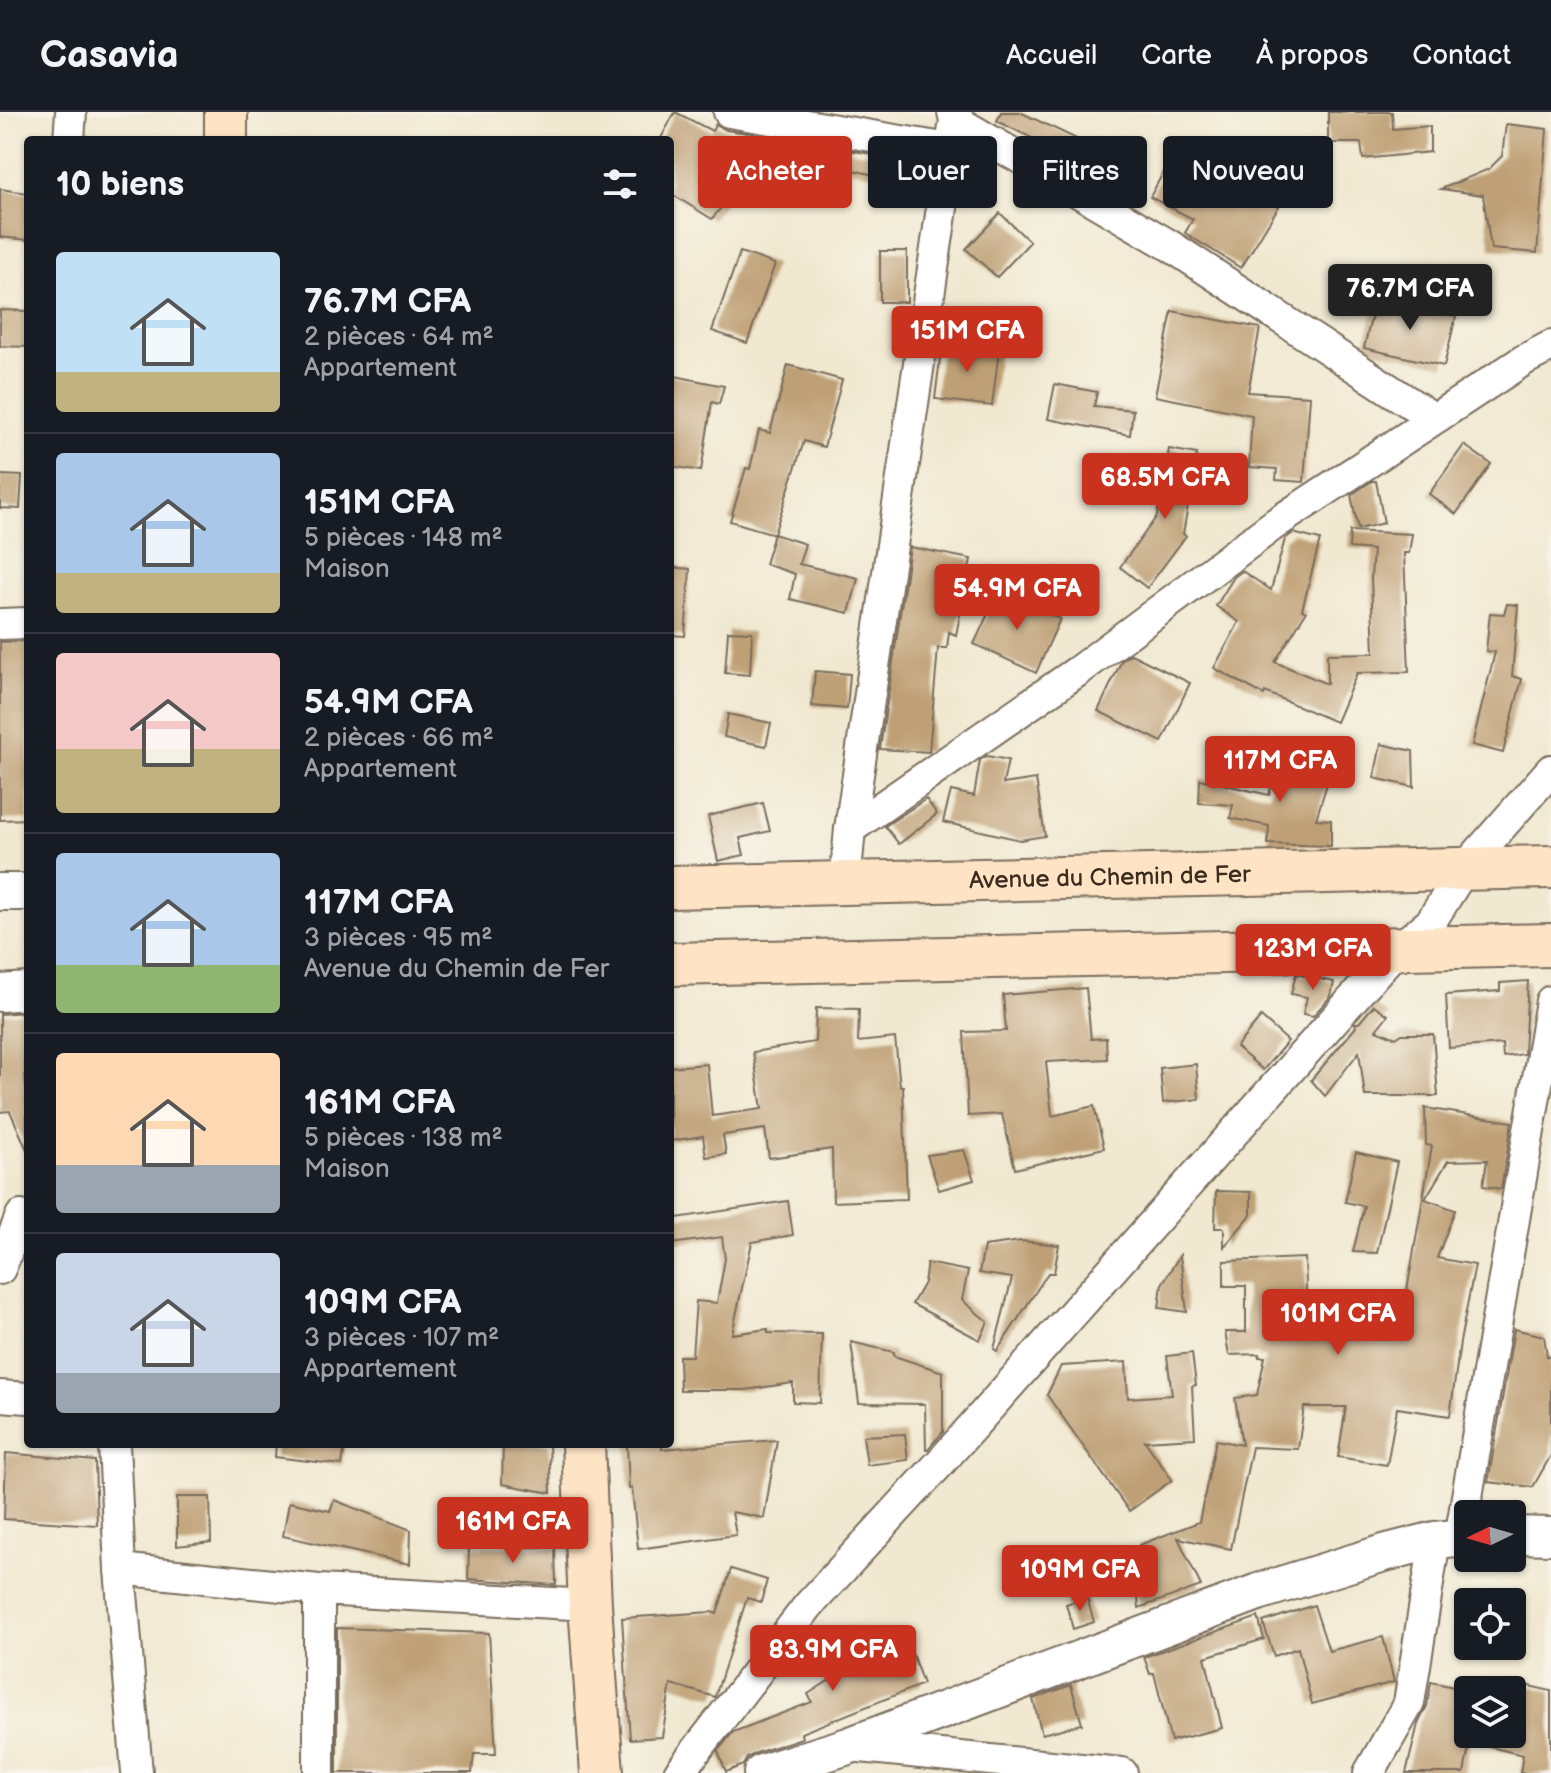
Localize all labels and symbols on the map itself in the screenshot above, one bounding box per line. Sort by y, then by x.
pin: 76.7M CFA [1318,264,1502,332]
pin: 151M CFA [884,306,1050,374]
pin: 68.5M CFA [1073,453,1257,521]
pin: 54.9M CFA [925,564,1109,632]
pin: 117M CFA [1197,736,1363,804]
street label: Avenue du Chemin de Fer [969,860,1251,895]
pin: 123M CFA [1230,924,1396,992]
pin: 101M CFA [1255,1289,1421,1357]
pin: 161M CFA [430,1497,596,1565]
north arrow [1454,1500,1526,1572]
pin: 109M CFA [997,1545,1163,1613]
pin: 83.9M CFA [741,1625,925,1693]

